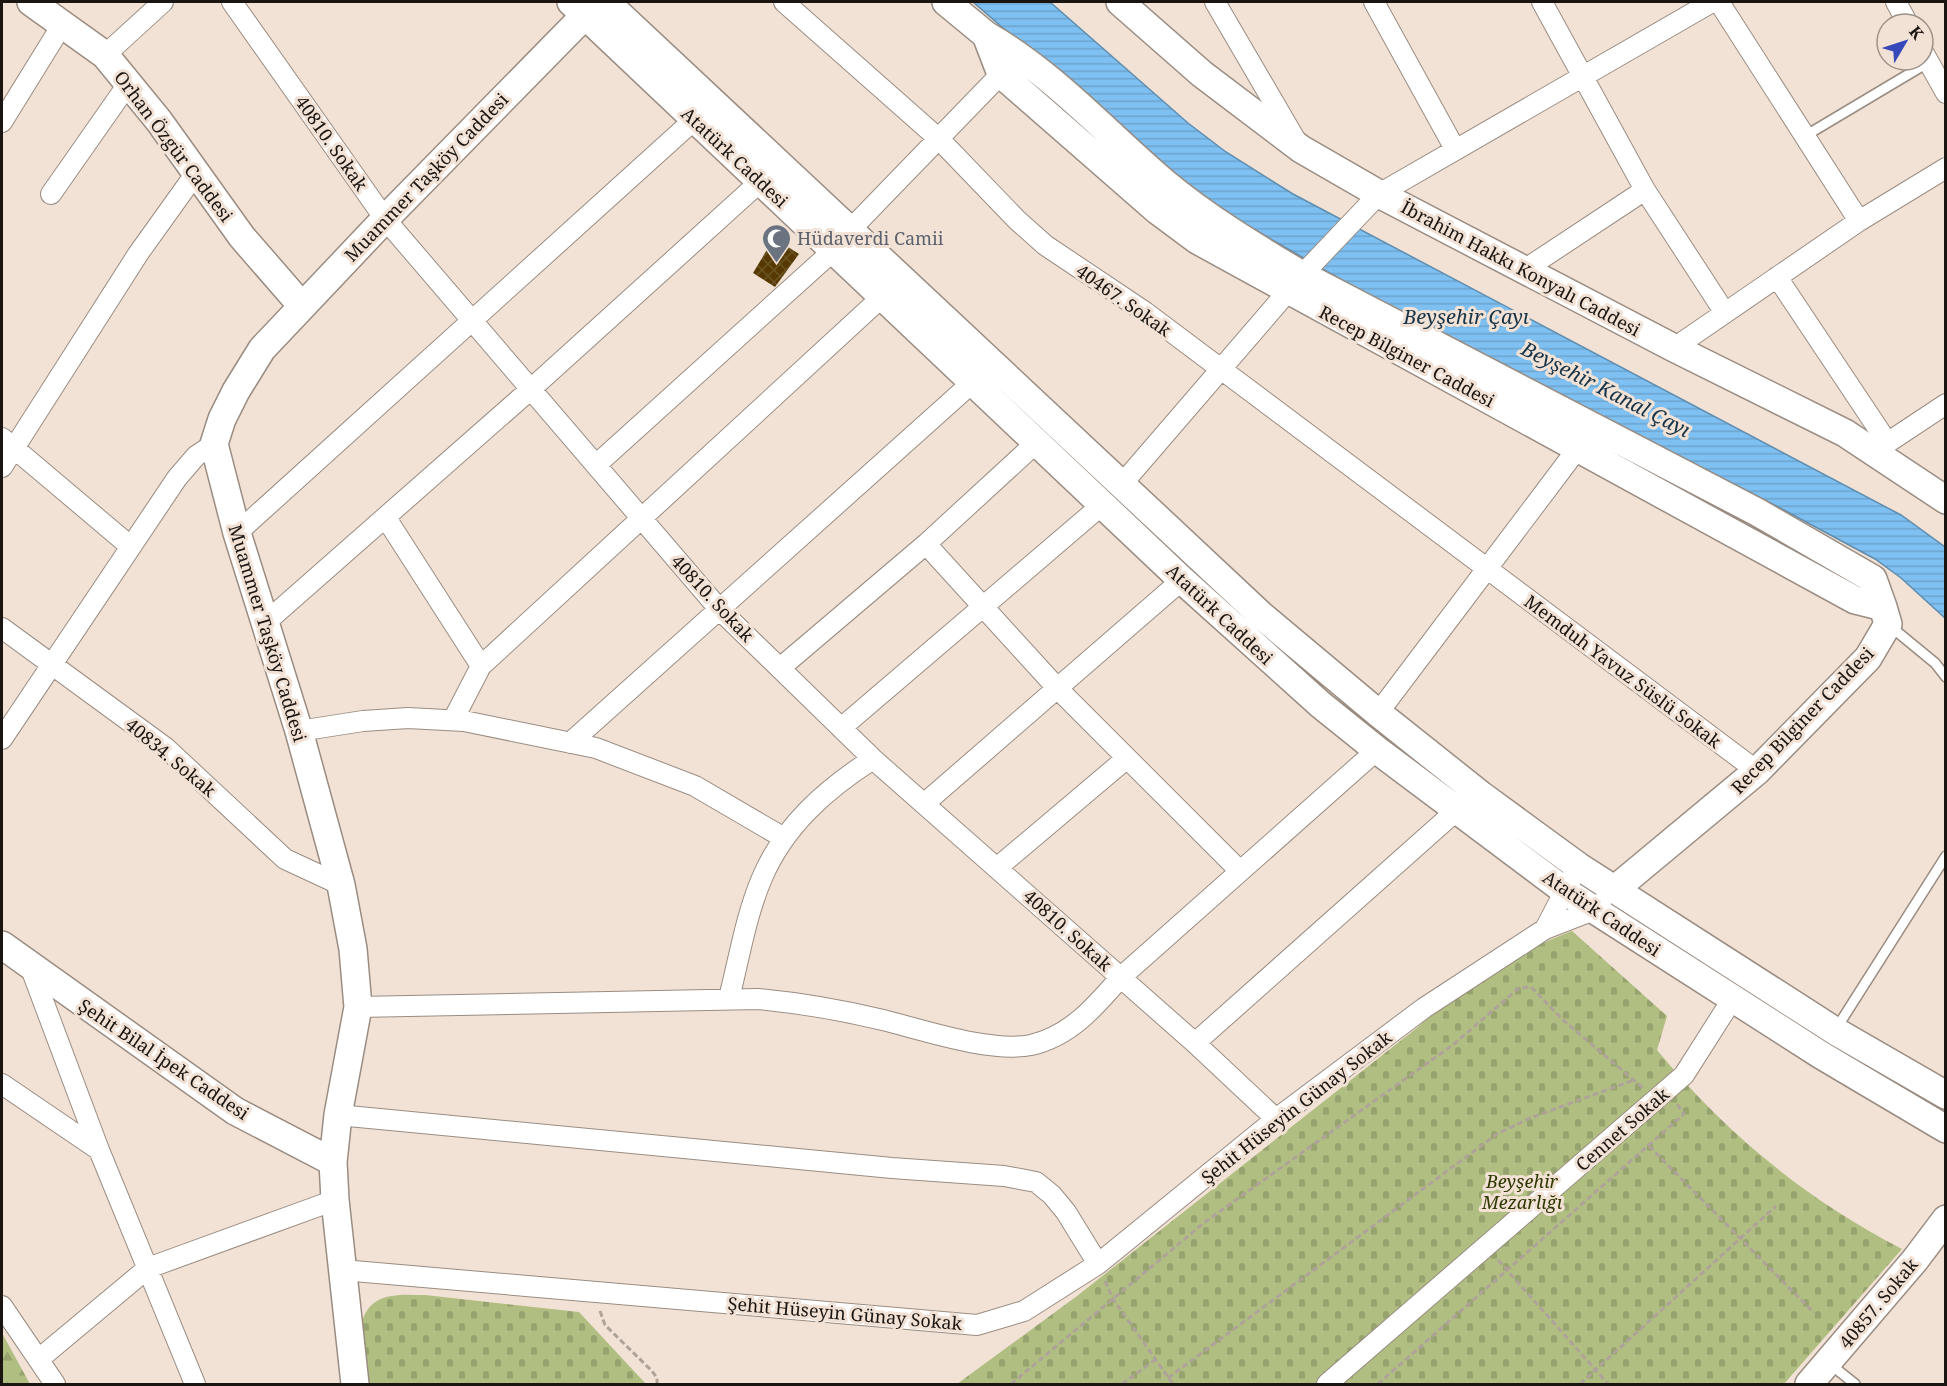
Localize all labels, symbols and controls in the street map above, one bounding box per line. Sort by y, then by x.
north arrow [1875,12,1935,72]
text: K [1904,21,1929,44]
street label: Orhan Özgür Caddesi [109,66,239,227]
street label: Muammer Taşköy Caddesi [339,87,513,267]
street label: 40810. Sokak [290,91,374,196]
street label: Atatürk Caddesi [677,101,794,213]
street label: İbrahim Hakkı Konyalı Caddesi [1397,195,1645,342]
mosque icon: Hüdaverdi Camii [760,222,792,264]
place label: Hüdaverdi Camii [797,226,944,250]
street label: 40467. Sokak [1072,258,1177,342]
street label: Recep Bilginer Caddesi [1315,300,1499,413]
water label: Beyşehir Çayı [1402,303,1529,330]
water label: Beyşehir Kanal Çayı [1516,334,1695,443]
street label: Muammer Taşköy Caddesi [224,521,313,745]
street label: 40810. Sokak [666,549,760,647]
street label: Atatürk Caddesi [1162,558,1279,670]
street label: Memduh Yavuz Süslü Sokak [1520,589,1727,753]
street label: Recep Bilginer Caddesi [1725,641,1879,799]
street label: 40834. Sokak [121,712,222,802]
street label: Atatürk Caddesi [1538,865,1666,961]
street label: 40810. Sokak [1019,884,1118,976]
street label: Şehit Bilal İpek Caddesi [74,993,254,1125]
street label: Şehit Hüseyin Günay Sokak [1196,1025,1396,1189]
street label: Cennet Sokak [1570,1082,1674,1176]
park label: Beyşehir Mezarlığı [1481,1169,1563,1214]
street label: 40857. Sokak [1833,1252,1923,1353]
street label: Şehit Hüseyin Günay Sokak [727,1291,964,1335]

